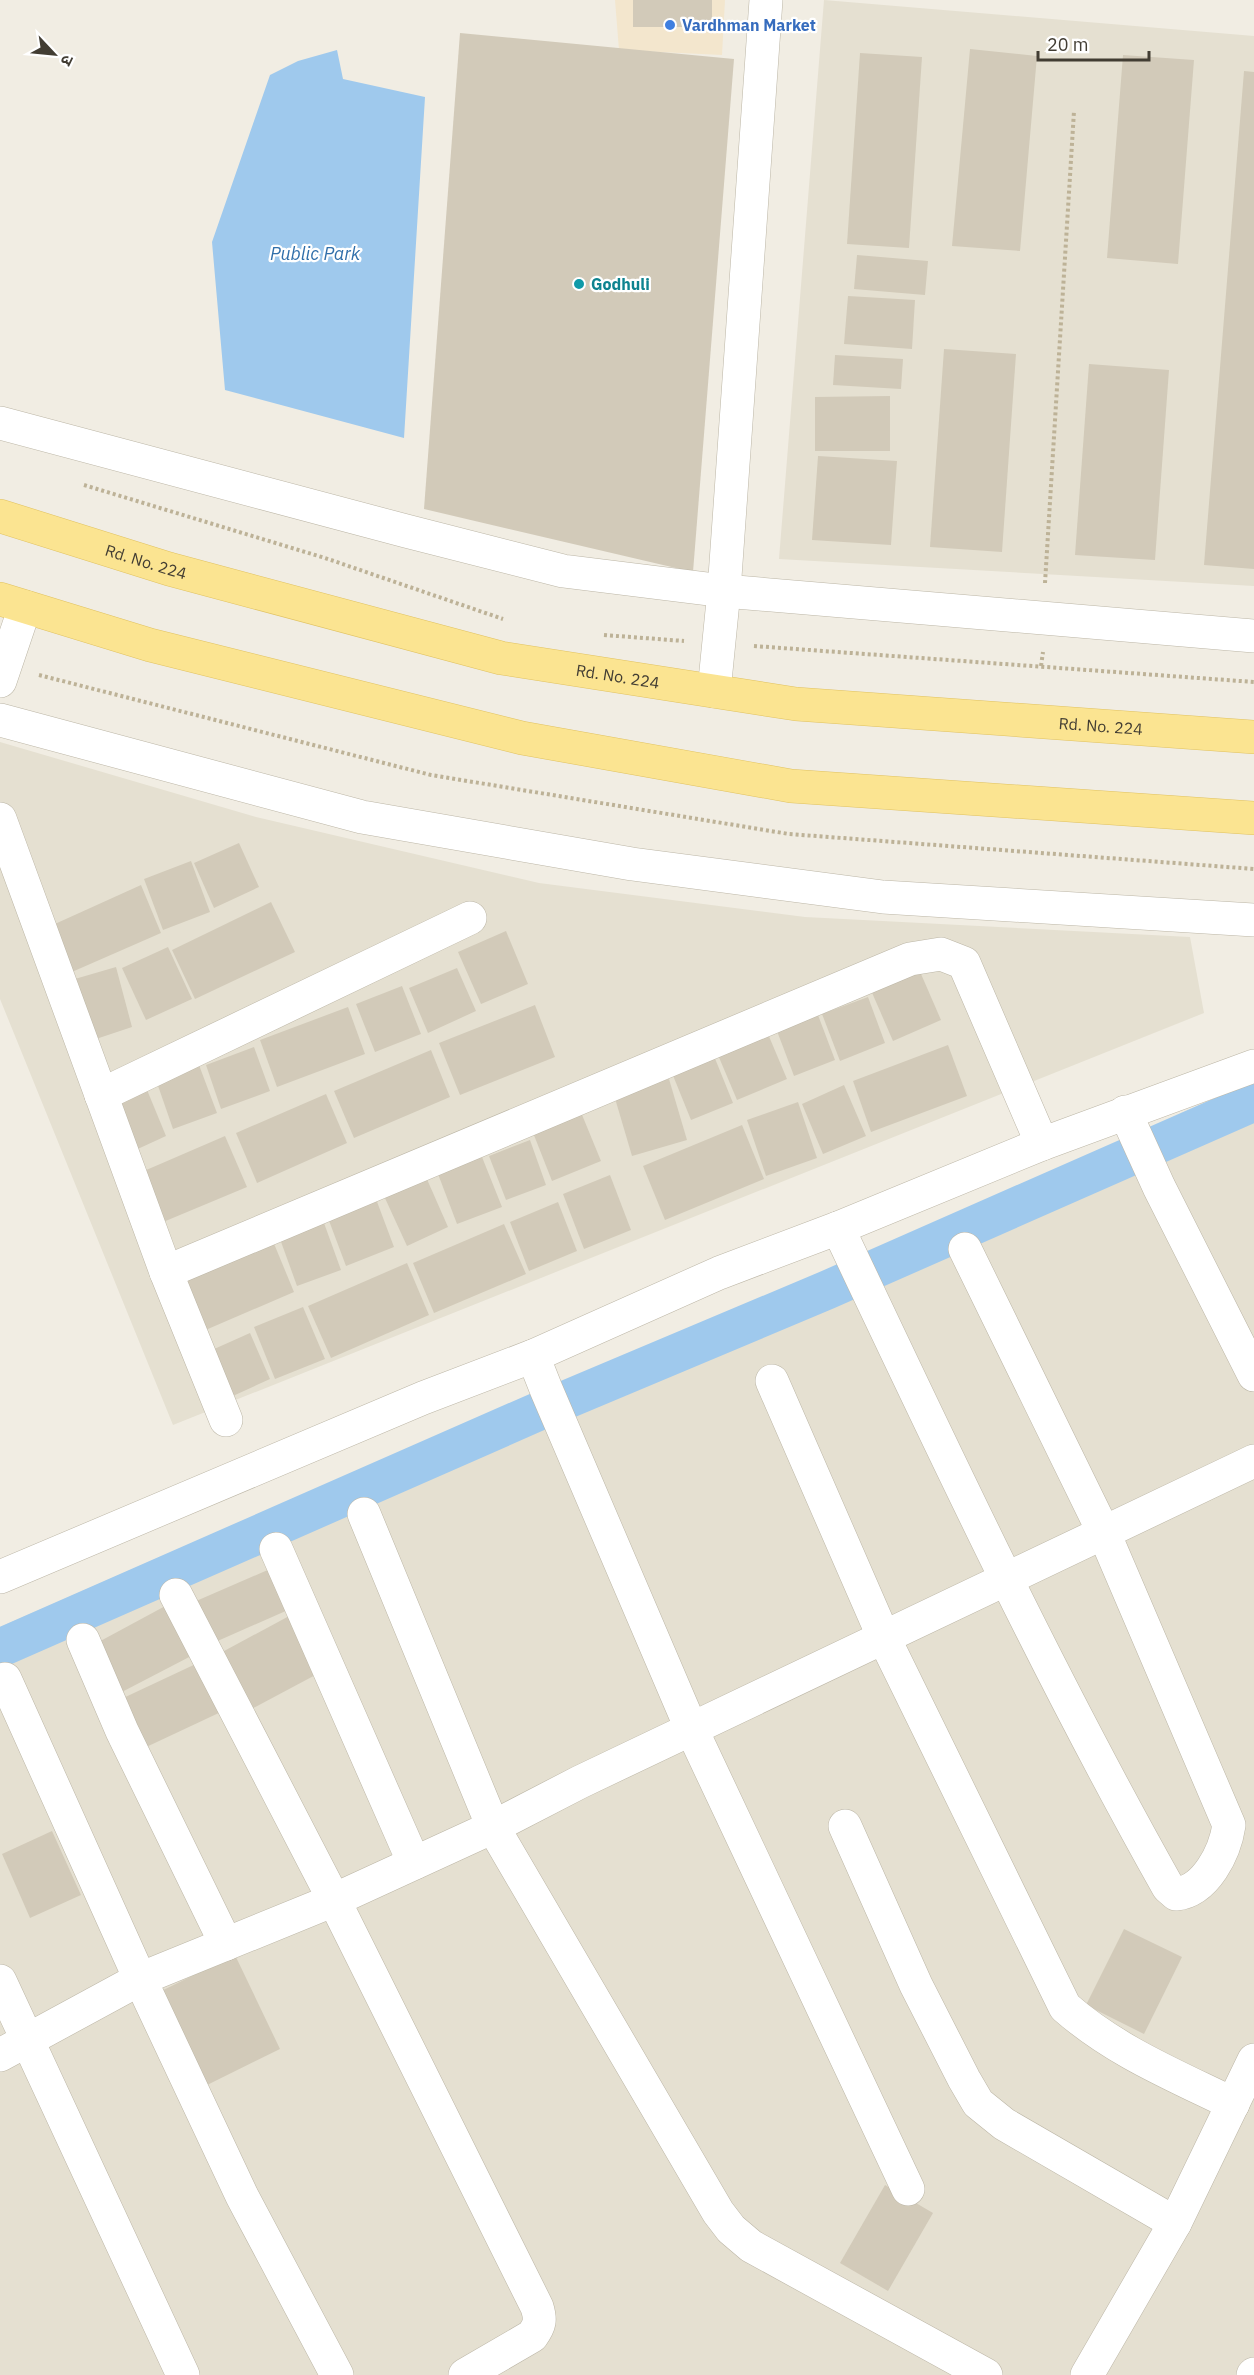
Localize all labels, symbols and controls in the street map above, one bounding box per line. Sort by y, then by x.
place label: Vardhman Market [682,15,816,35]
marker: Vardhman Market [663,18,677,32]
north arrow [24,24,84,84]
scale bar [1038,24,1149,62]
text: 20 m [1047,33,1089,56]
text: उ [56,52,79,70]
water label: Public Park [270,242,361,265]
place label: Godhuli [591,274,650,294]
marker: Godhuli [572,277,586,291]
street label: Rd. No. 224 [103,540,189,583]
street label: Rd. No. 224 [575,660,661,693]
street label: Rd. No. 224 [1058,713,1144,739]

